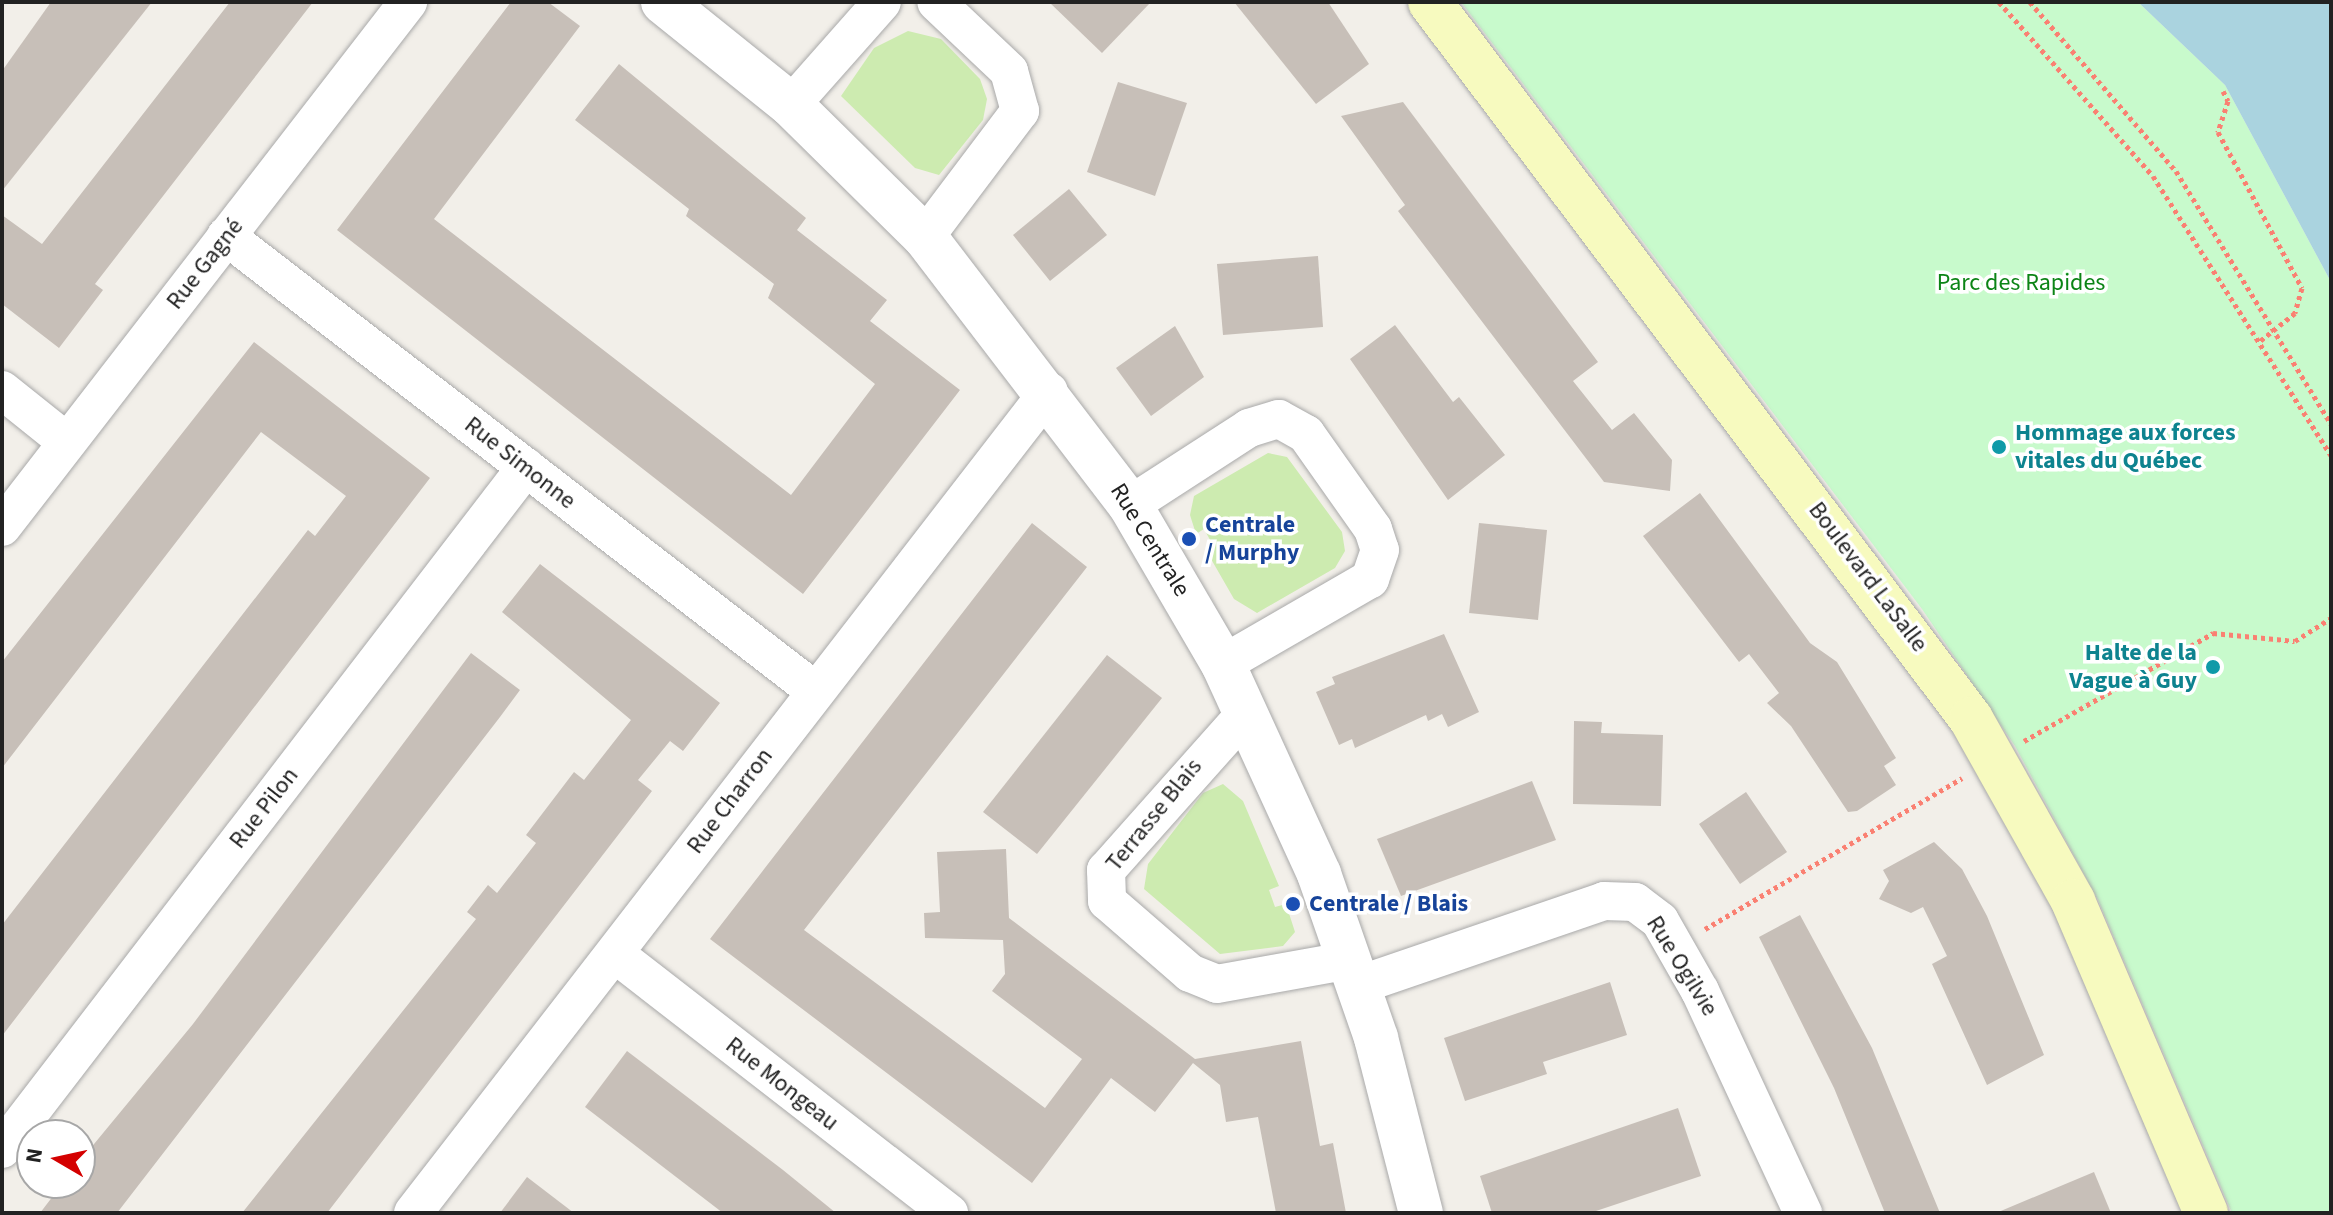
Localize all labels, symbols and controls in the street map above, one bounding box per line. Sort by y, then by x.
street label: Rue Gagné [161,213,249,315]
park label: Parc des Rapides [1937,269,2105,297]
street label: Rue Simonne [459,411,581,515]
place label: Hommage aux forces vitales du Québec [2015,419,2236,475]
marker: Hommage aux forces vitales du Québec [1990,438,2008,456]
street label: Rue Centrale [1104,478,1196,602]
street label: Boulevard LaSalle [1802,496,1934,658]
place label: Centrale / Murphy [1205,511,1299,567]
marker: Centrale / Murphy [1180,530,1198,548]
place label: Halte de la Vague à Guy [2069,639,2197,695]
marker: Halte de la Vague à Guy [2204,658,2222,676]
street label: Rue Charron [681,742,779,860]
street label: Terrasse Blais [1100,753,1208,877]
street label: Rue Pilon [223,762,305,854]
place label: Centrale / Blais [1309,890,1468,918]
marker: Centrale / Blais [1284,895,1302,913]
street label: Rue Ogilvie [1640,911,1724,1021]
street label: Rue Mongeau [720,1031,844,1137]
north arrow [16,1119,96,1199]
text: N [17,1146,51,1165]

